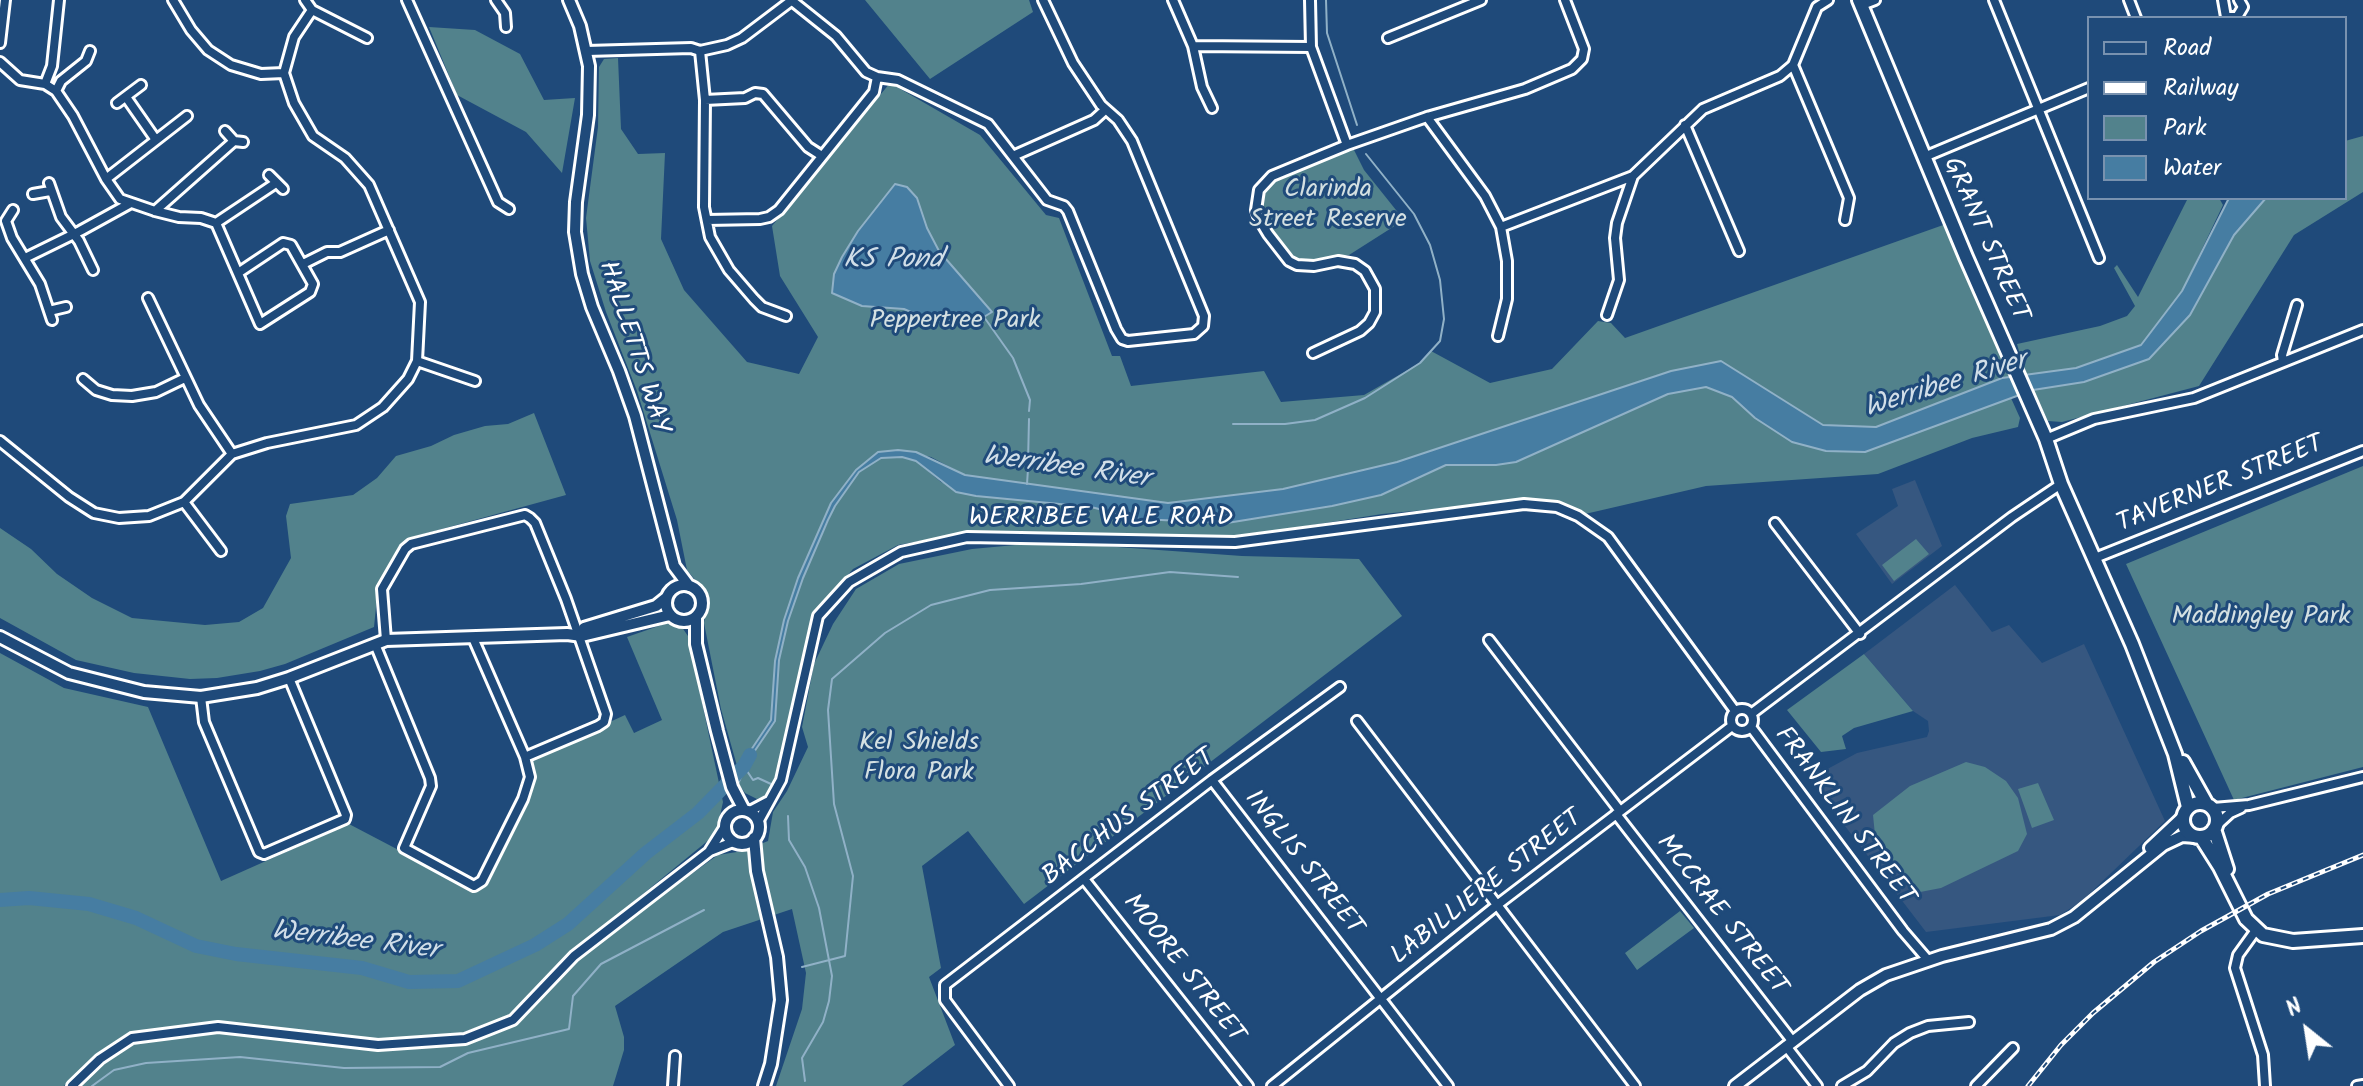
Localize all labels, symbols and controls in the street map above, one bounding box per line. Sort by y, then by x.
legend [2087,16,2347,200]
text: Road [2163,29,2211,68]
text: Railway [2163,69,2239,108]
text: Park [2163,109,2207,148]
text: Water [2163,149,2221,188]
street label: GRANT STREET [1934,153,2034,327]
park label: Clarinda Street Reserve [1249,176,1407,238]
water label: KS Pond [843,245,943,279]
street label: HALLETTS WAY [589,258,675,438]
park label: Peppertree Park [870,307,1040,339]
water label: Werribee River [1861,346,2031,428]
street label: TAVERNER STREET [2113,430,2329,542]
water label: Werribee River [981,442,1151,498]
street label: WERRIBEE VALE ROAD [969,504,1233,536]
park label: Maddingley Park [2172,603,2350,635]
street label: FRANKLIN STREET [1766,722,1920,912]
park label: Kel Shields Flora Park [859,729,979,790]
street label: BACCHUS STREET [1038,744,1222,894]
street label: INGLIS STREET [1236,785,1368,943]
street label: LABILLIERE STREET [1386,805,1590,973]
street label: MCCRAE STREET [1648,829,1792,1003]
street label: MOORE STREET [1114,889,1250,1051]
water label: Werribee River [270,916,440,970]
north arrow [2267,990,2347,1070]
text: N [2280,990,2310,1027]

